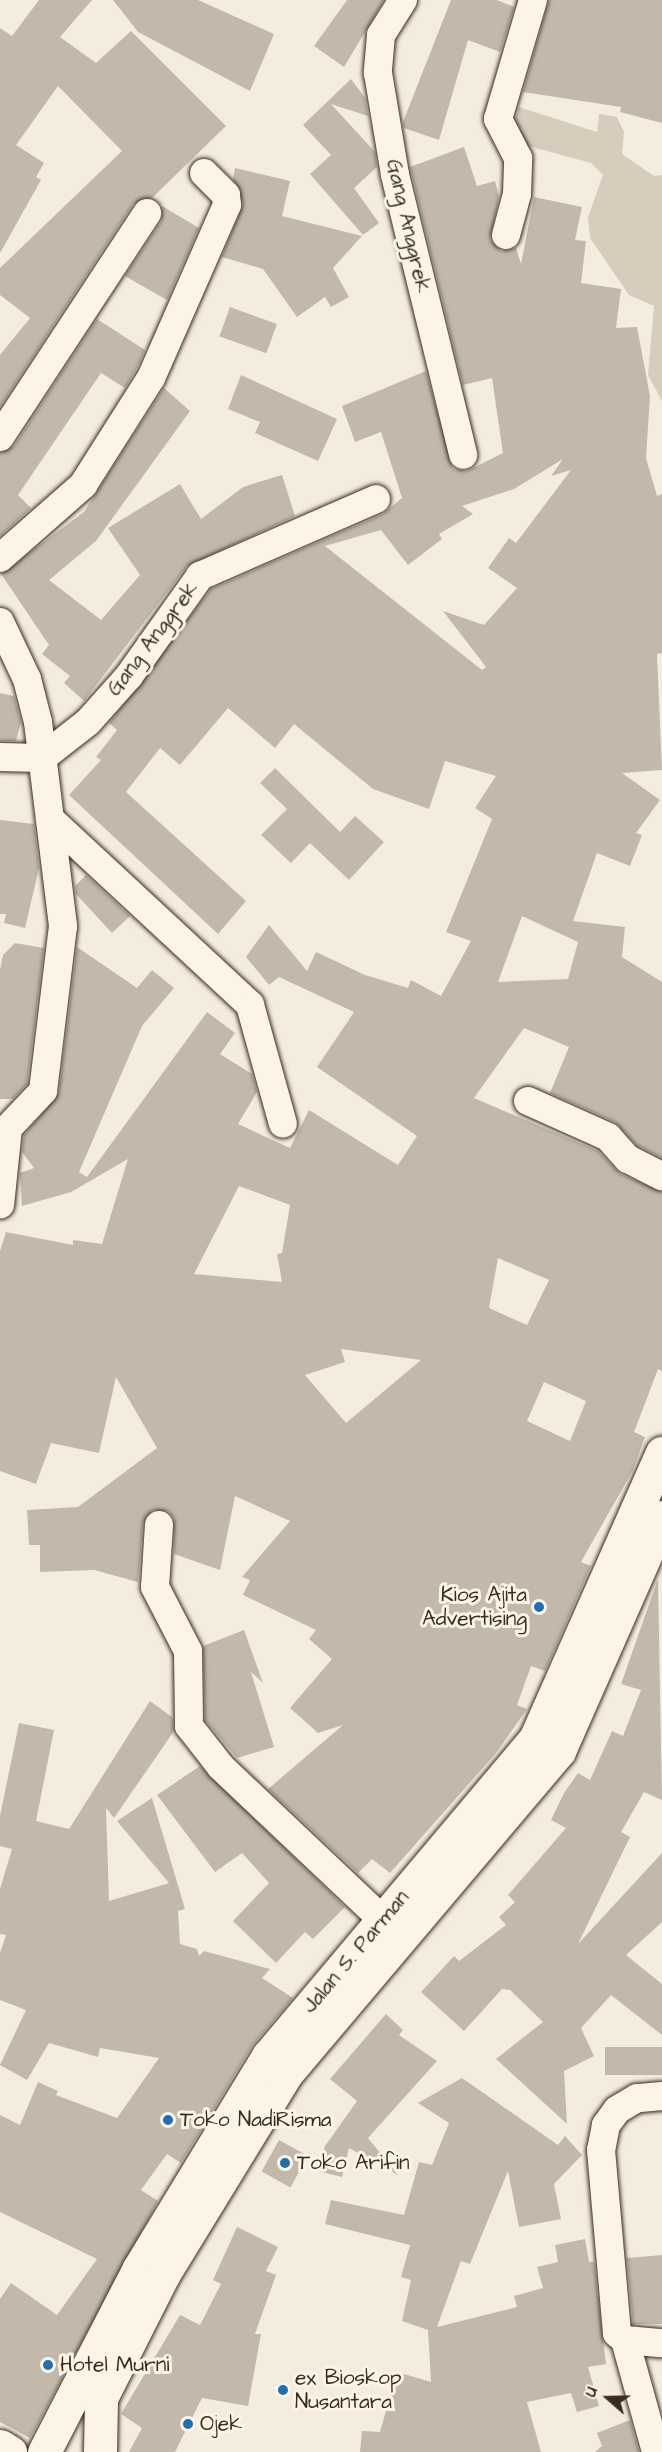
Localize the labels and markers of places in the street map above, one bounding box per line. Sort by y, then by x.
place label: Kios Ajita Advertising [422,1582,527,1632]
marker: Kios Ajita Advertising [532,1600,546,1614]
place label: Toko NadiRisma [180,2107,332,2133]
marker: Toko NadiRisma [161,2113,175,2127]
place label: Toko Arifin [297,2150,409,2176]
marker: Toko Arifin [278,2156,292,2170]
place label: Hotel Murni [60,2352,169,2378]
marker: Hotel Murni [41,2358,55,2372]
place label: ex Bioskop Nusantara [295,2365,402,2415]
marker: ex Bioskop Nusantara [276,2383,290,2397]
place label: Ojek [200,2411,242,2437]
marker: Ojek [181,2417,195,2431]

